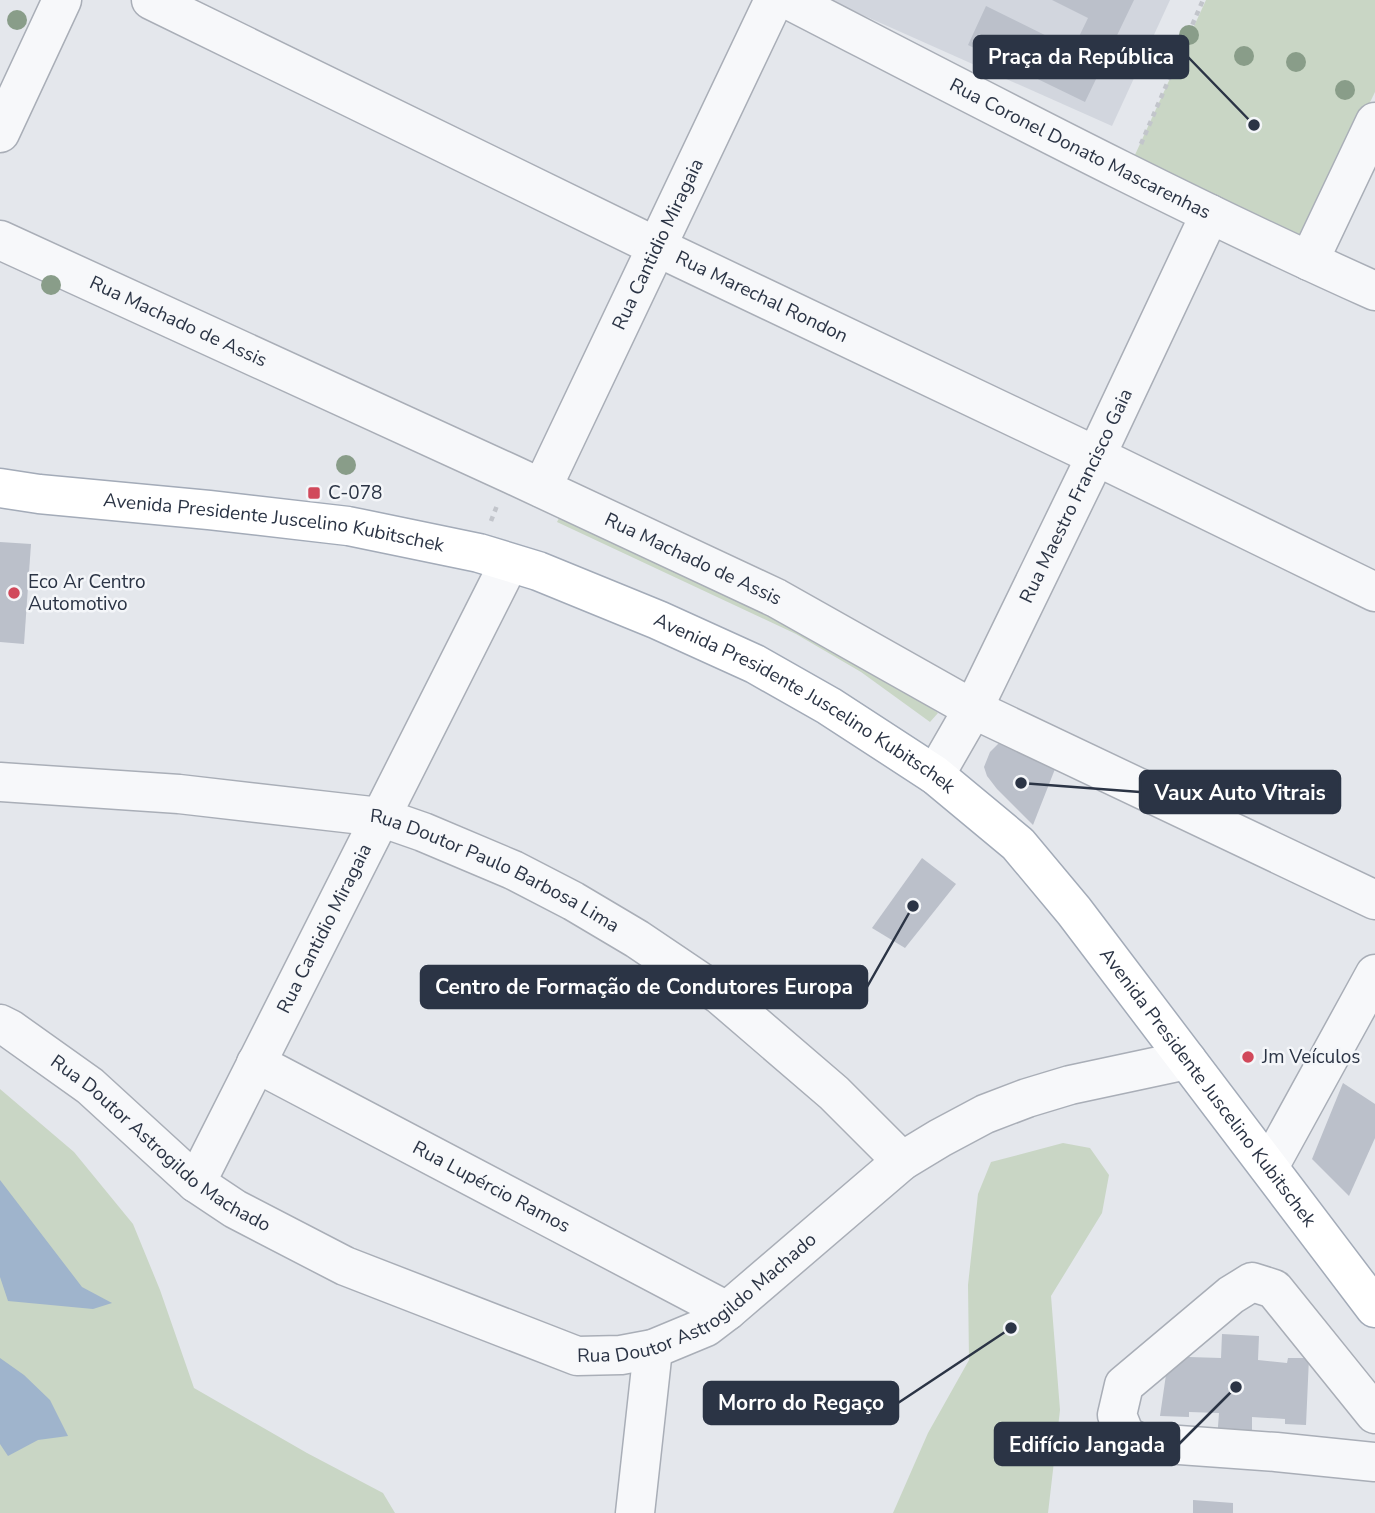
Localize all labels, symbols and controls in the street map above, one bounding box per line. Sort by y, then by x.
callout: Praça da República [974,36,1188,78]
text: Praça da República [988,43,1174,71]
street label: Rua Coronel Donato Mascarenhas [945,72,1215,225]
street label: Rua Cantidio Miragaia [606,154,710,334]
street label: Rua Marechal Rondon [671,245,852,349]
street label: Rua Machado de Assis [85,270,271,374]
street label: Rua Maestro Francisco Gaia [1013,384,1139,607]
place label: C-078 [328,480,383,506]
marker: C-078 [306,485,322,501]
street label: Avenida Presidente Juscelino Kubitschek [102,487,447,559]
street label: Rua Machado de Assis [600,507,786,612]
place label: Eco Ar Centro Automotivo [28,569,146,617]
marker: Eco Ar Centro Automotivo [6,585,22,601]
street label: Avenida Presidente Juscelino Kubitschek [650,607,961,800]
callout: Vaux Auto Vitrais [1140,771,1340,813]
text: Vaux Auto Vitrais [1153,779,1326,807]
street label: Rua Doutor Paulo Barbosa Lima [369,803,624,939]
street label: Rua Cantidio Miragaia [271,839,378,1018]
street label: Avenida Presidente Juscelino Kubitschek [1094,943,1322,1233]
callout: Centro de Formação de Condutores Europa [421,966,867,1008]
text: Centro de Formação de Condutores Europa [435,973,853,1001]
place label: Jm Veículos [1261,1044,1360,1070]
street label: Rua Doutor Astrogildo Machado [45,1049,275,1238]
marker: Jm Veículos [1240,1049,1256,1065]
street label: Rua Lupércio Ramos [408,1135,575,1239]
street label: Rua Doutor Astrogildo Machado [577,1227,822,1369]
callout: Morro do Regaço [704,1382,898,1424]
text: Morro do Regaço [718,1389,884,1417]
callout: Edifício Jangada [995,1423,1179,1465]
text: Edifício Jangada [1009,1431,1165,1459]

